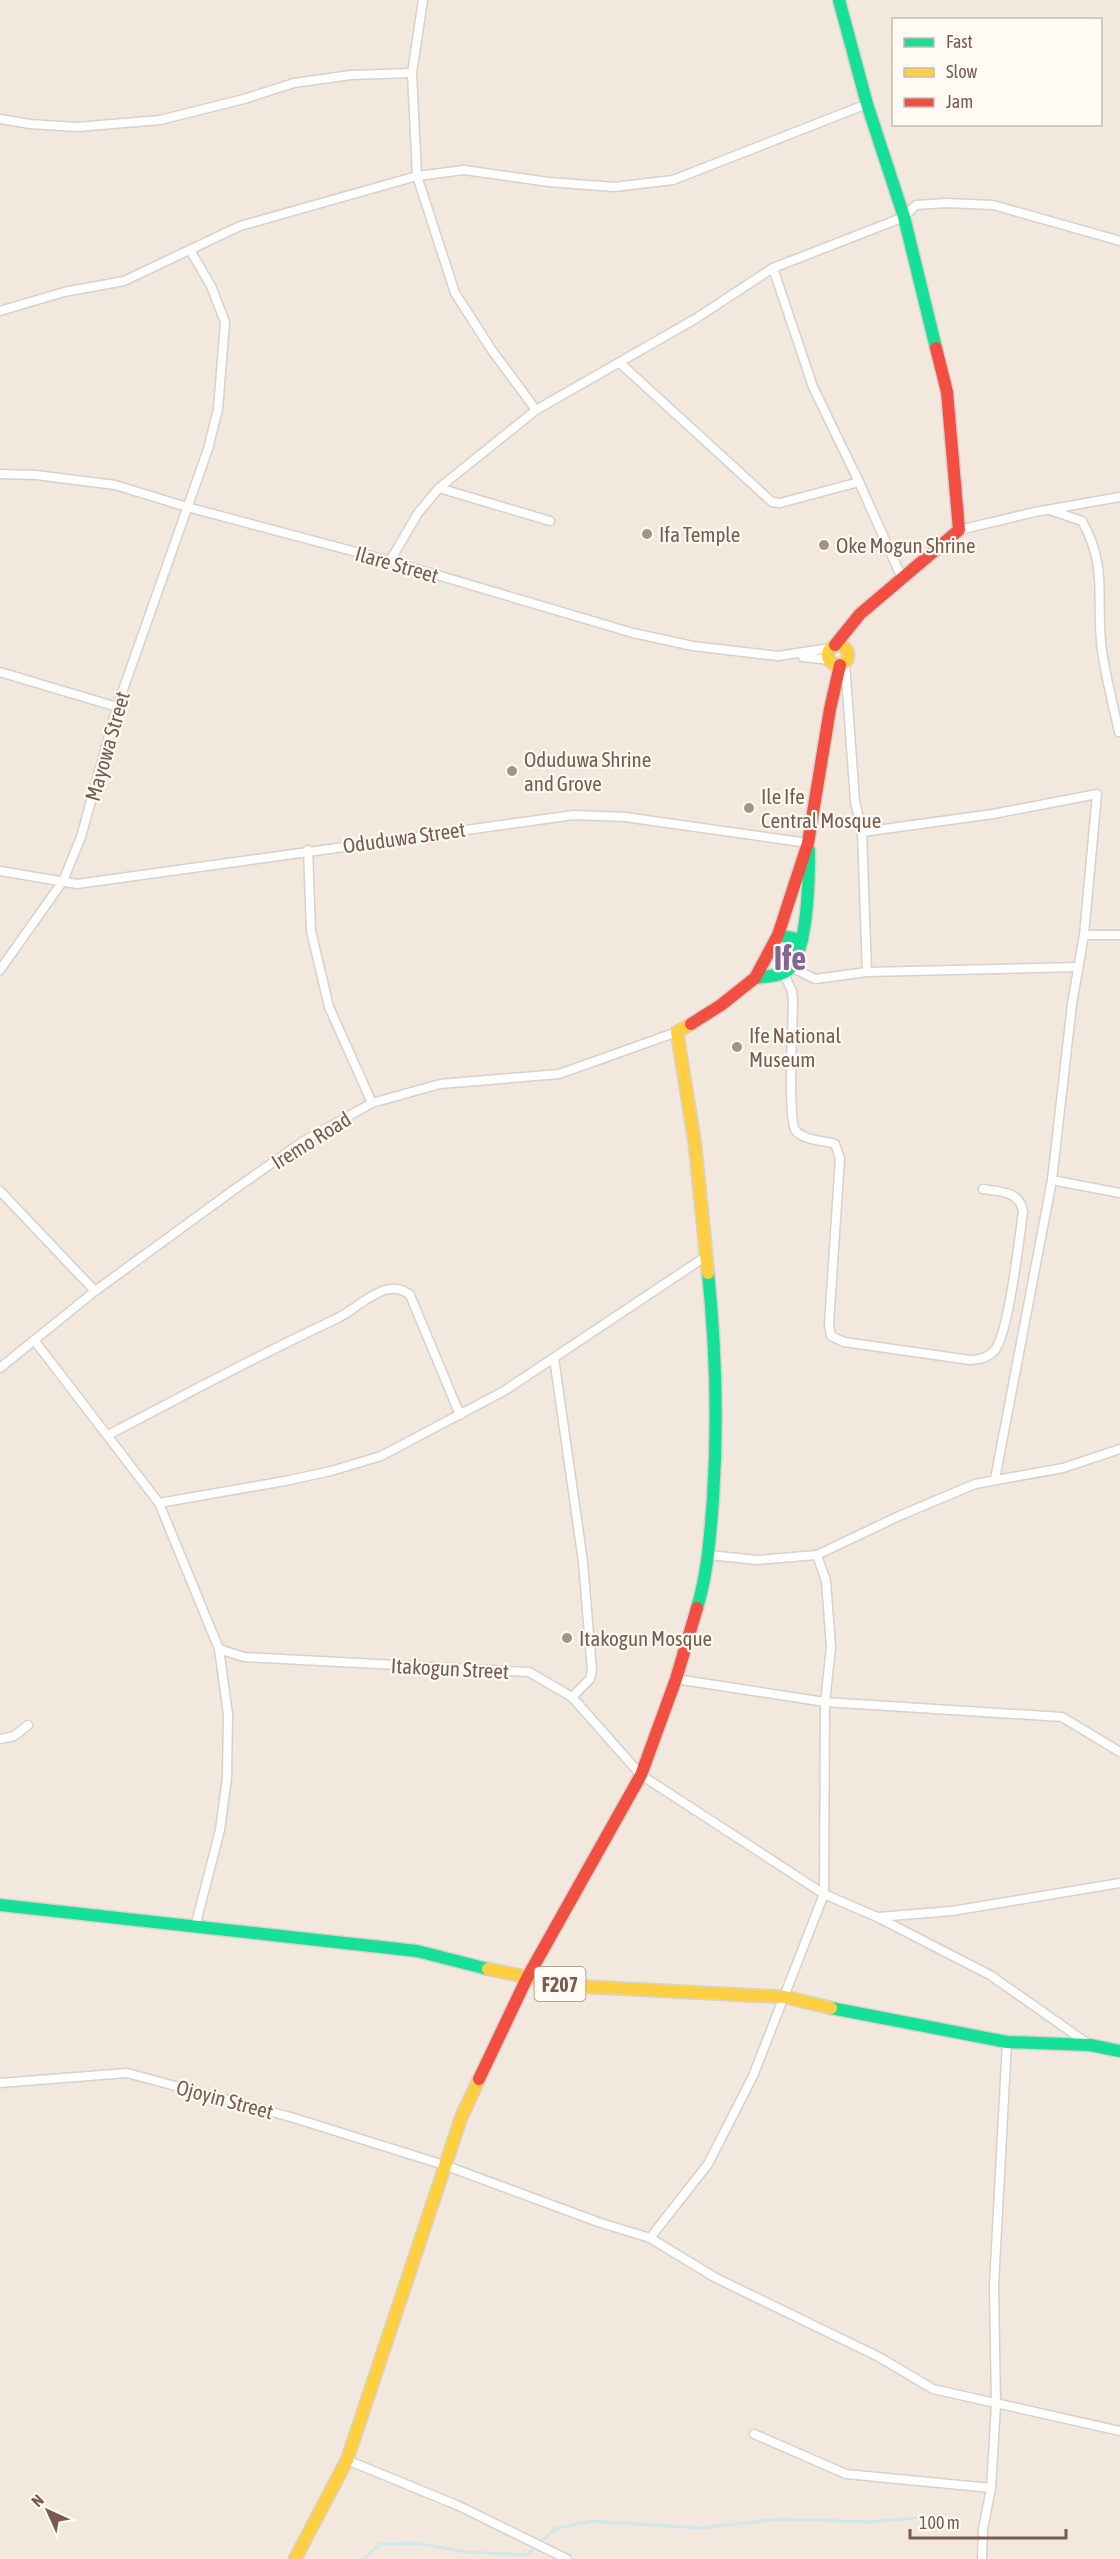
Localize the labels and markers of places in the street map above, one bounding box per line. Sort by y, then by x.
place label: Ifa Temple [659,522,740,546]
marker: Ifa Temple [640,527,654,541]
place label: Oke Mogun Shrine [836,533,975,557]
marker: Oke Mogun Shrine [817,538,831,552]
place label: Oduduwa Shrine and Grove [524,747,651,795]
marker: Oduduwa Shrine and Grove [505,764,519,778]
place label: Ile Ife Central Mosque [761,784,881,832]
marker: Ile Ife Central Mosque [742,801,756,815]
place label: Ife National Museum [749,1023,841,1071]
marker: Ife National Museum [730,1040,744,1054]
place label: Itakogun Mosque [579,1626,712,1650]
marker: Itakogun Mosque [560,1631,574,1645]

